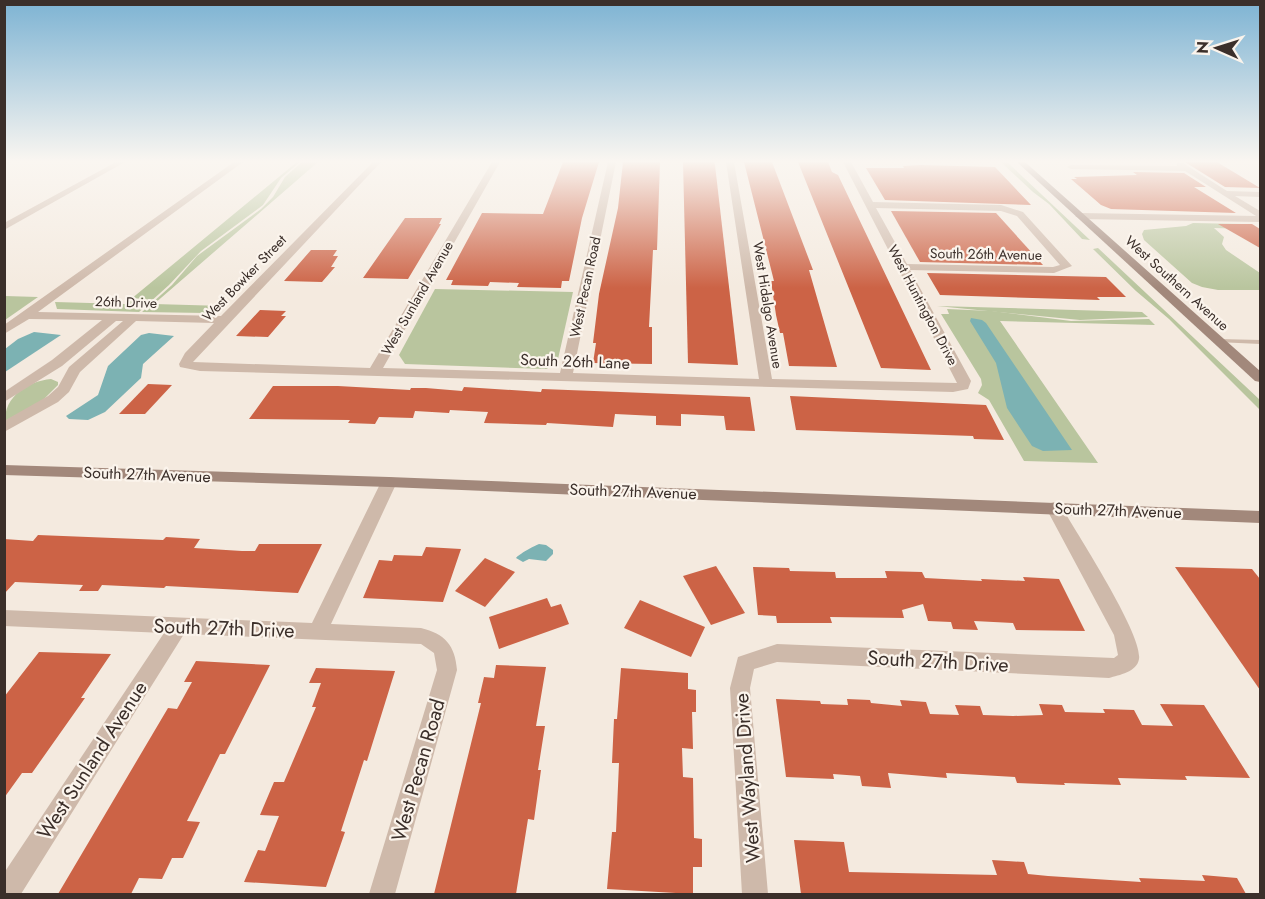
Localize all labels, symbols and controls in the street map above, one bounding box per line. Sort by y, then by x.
north arrow [1187,18,1247,78]
text: N [1191,40,1214,54]
street label: West Bowker Street [197,230,291,326]
street label: West Southern Avenue [1121,231,1233,335]
street label: West Pecan Road [565,235,605,339]
street label: West Sunland Avenue [376,237,458,359]
street label: West Hidalgo Avenue [748,240,788,370]
street label: West Huntington Drive [883,241,963,369]
street label: South 26th Avenue [930,243,1042,265]
street label: 26th Drive [95,291,157,313]
street label: South 26th Lane [520,348,630,375]
street label: South 27th Avenue [83,461,211,488]
street label: South 27th Avenue [569,478,697,505]
street label: South 27th Avenue [1054,497,1182,524]
street label: South 27th Drive [153,612,295,645]
street label: South 27th Drive [867,643,1009,680]
street label: West Sunland Avenue [30,675,155,845]
street label: West Wayland Drive [727,692,768,864]
street label: West Pecan Road [384,696,453,845]

